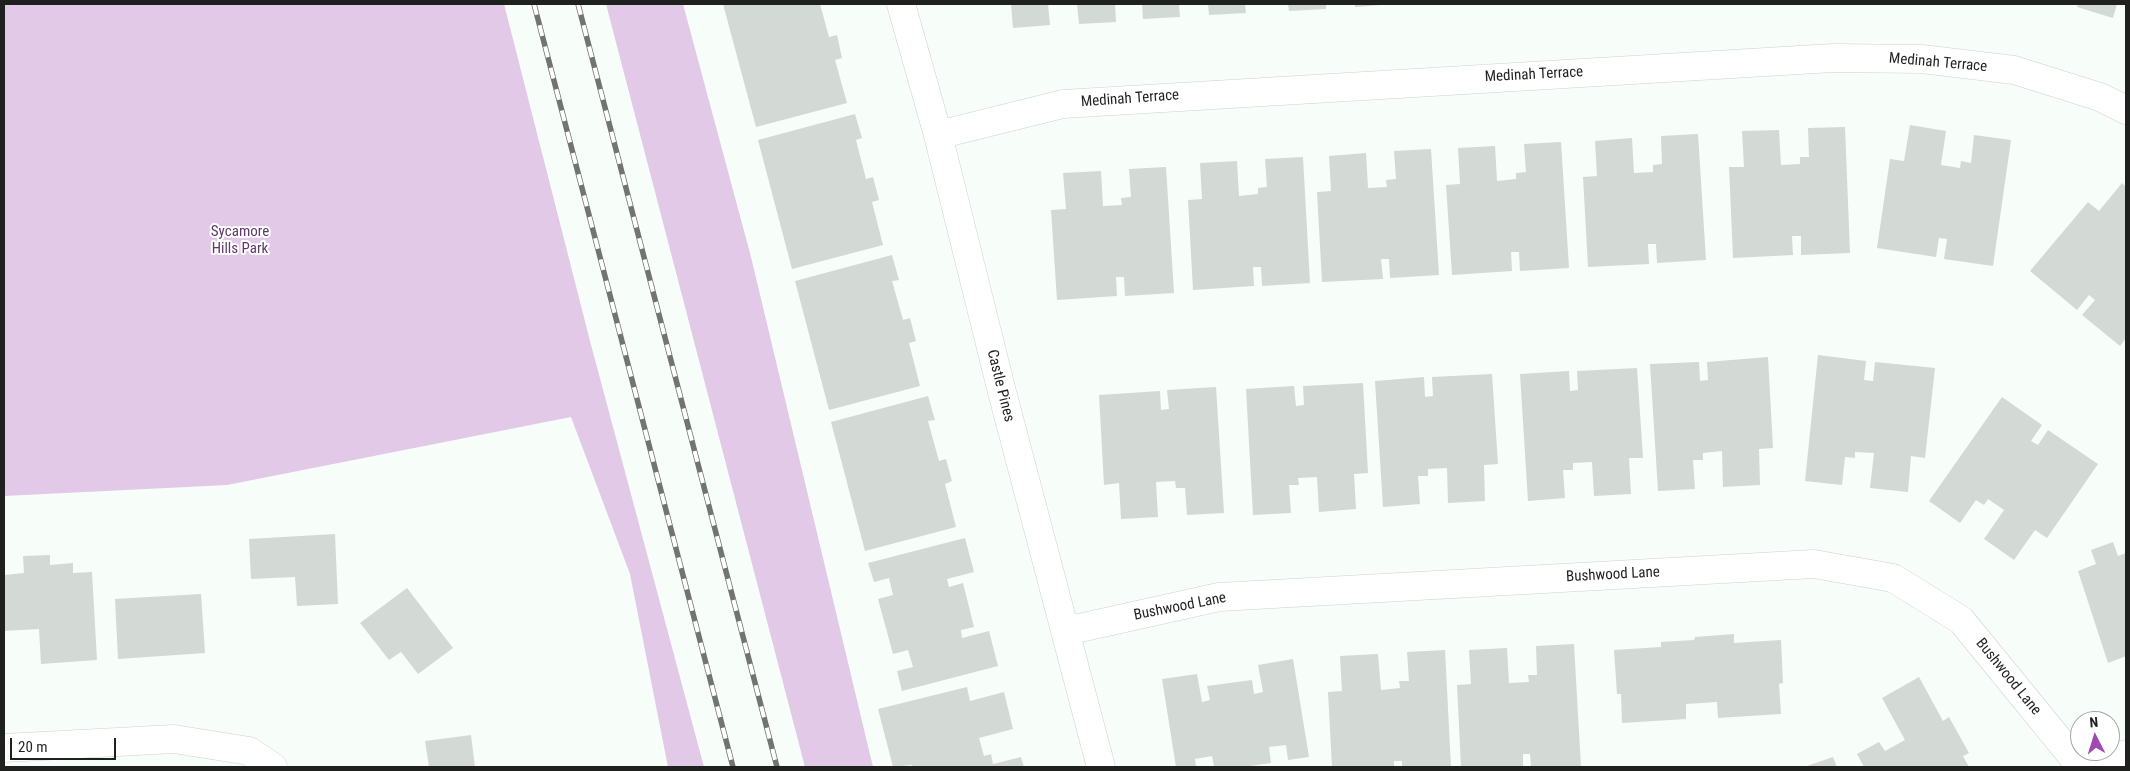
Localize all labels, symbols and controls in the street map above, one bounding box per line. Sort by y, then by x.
street label: Medinah Terrace [1888,50,1988,76]
street label: Medinah Terrace [1484,63,1584,87]
street label: Medinah Terrace [1080,87,1180,111]
park label: Sycamore Hills Park [211,223,269,258]
street label: Castle Pines [982,348,1018,424]
street label: Bushwood Lane [1566,564,1660,586]
street label: Bushwood Lane [1132,589,1228,625]
street label: Bushwood Lane [1971,635,2045,719]
north arrow [2070,711,2120,761]
text: N [2089,714,2099,730]
scale bar [12,728,119,760]
text: 20 m [18,738,48,756]

